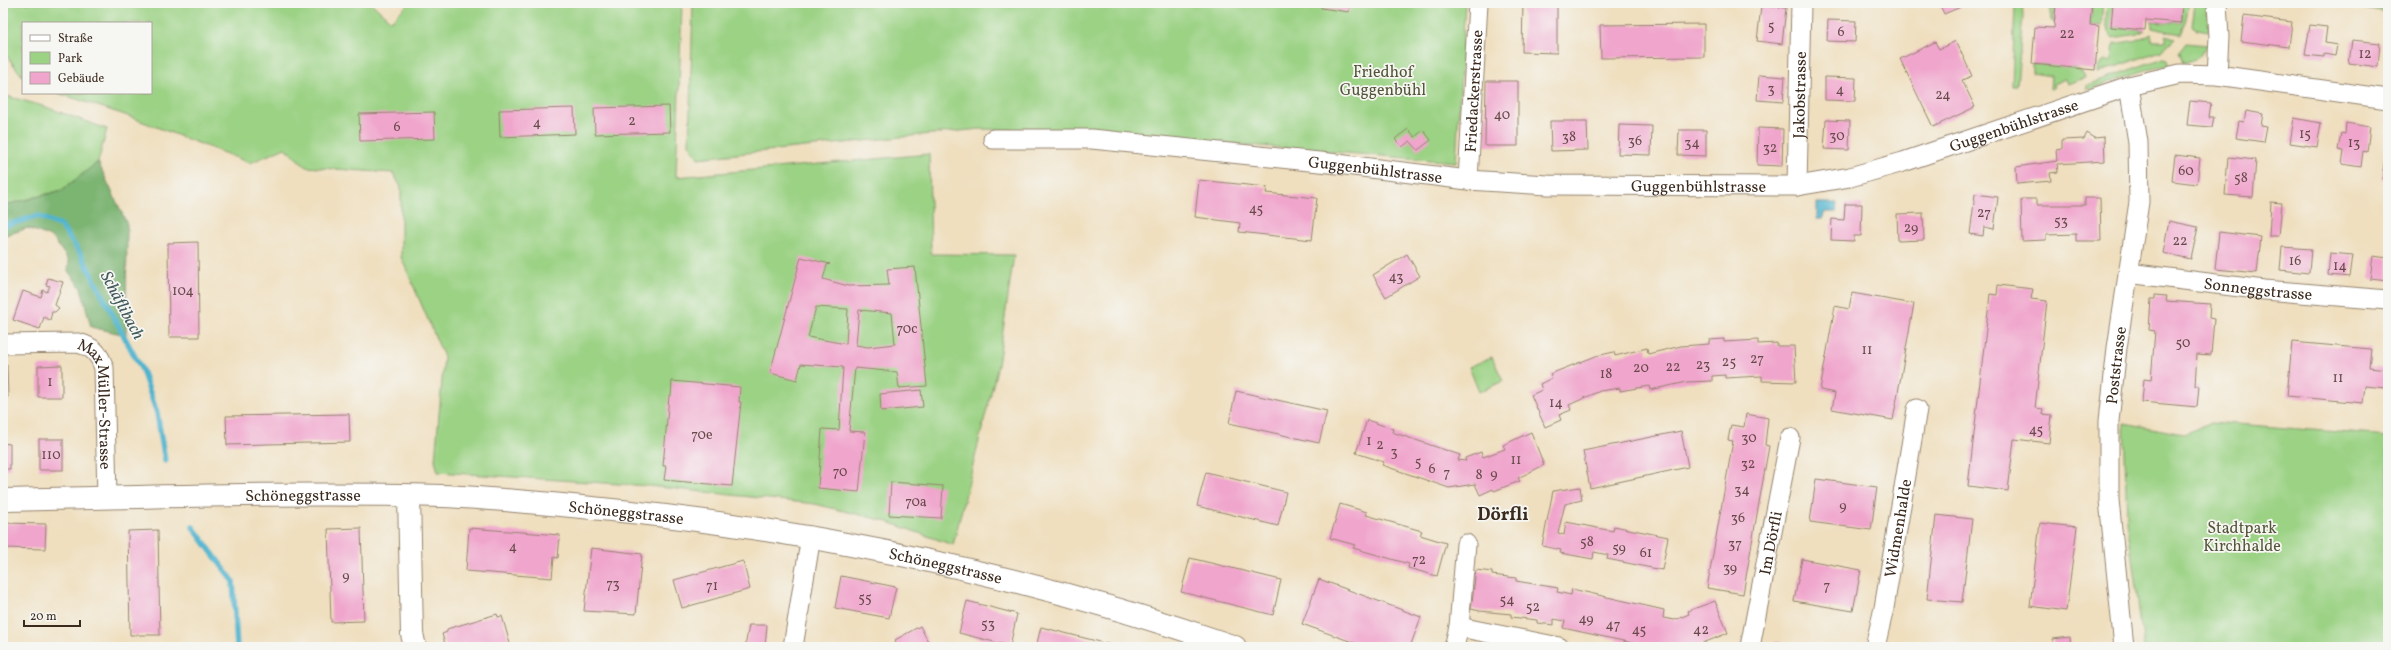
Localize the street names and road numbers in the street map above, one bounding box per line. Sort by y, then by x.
street label: Friedackerstrasse [1461,29,1489,153]
street label: Jakobstrasse [1789,51,1813,139]
street label: Guggenbühlstrasse [1947,95,2082,159]
street label: Guggenbühlstrasse [1307,152,1443,190]
street label: Guggenbühlstrasse [1631,176,1766,199]
street label: Sonneggstrasse [2202,274,2313,307]
street label: Poststrasse [2102,325,2133,406]
street label: Max Müller-Strasse [74,334,115,470]
street label: Widmenhalde [1880,477,1918,579]
street label: Schöneggstrasse [245,486,361,508]
street label: Schöneggstrasse [567,497,685,531]
street label: Im Dörfli [1755,509,1789,577]
street label: Schöneggstrasse [887,544,1004,591]

